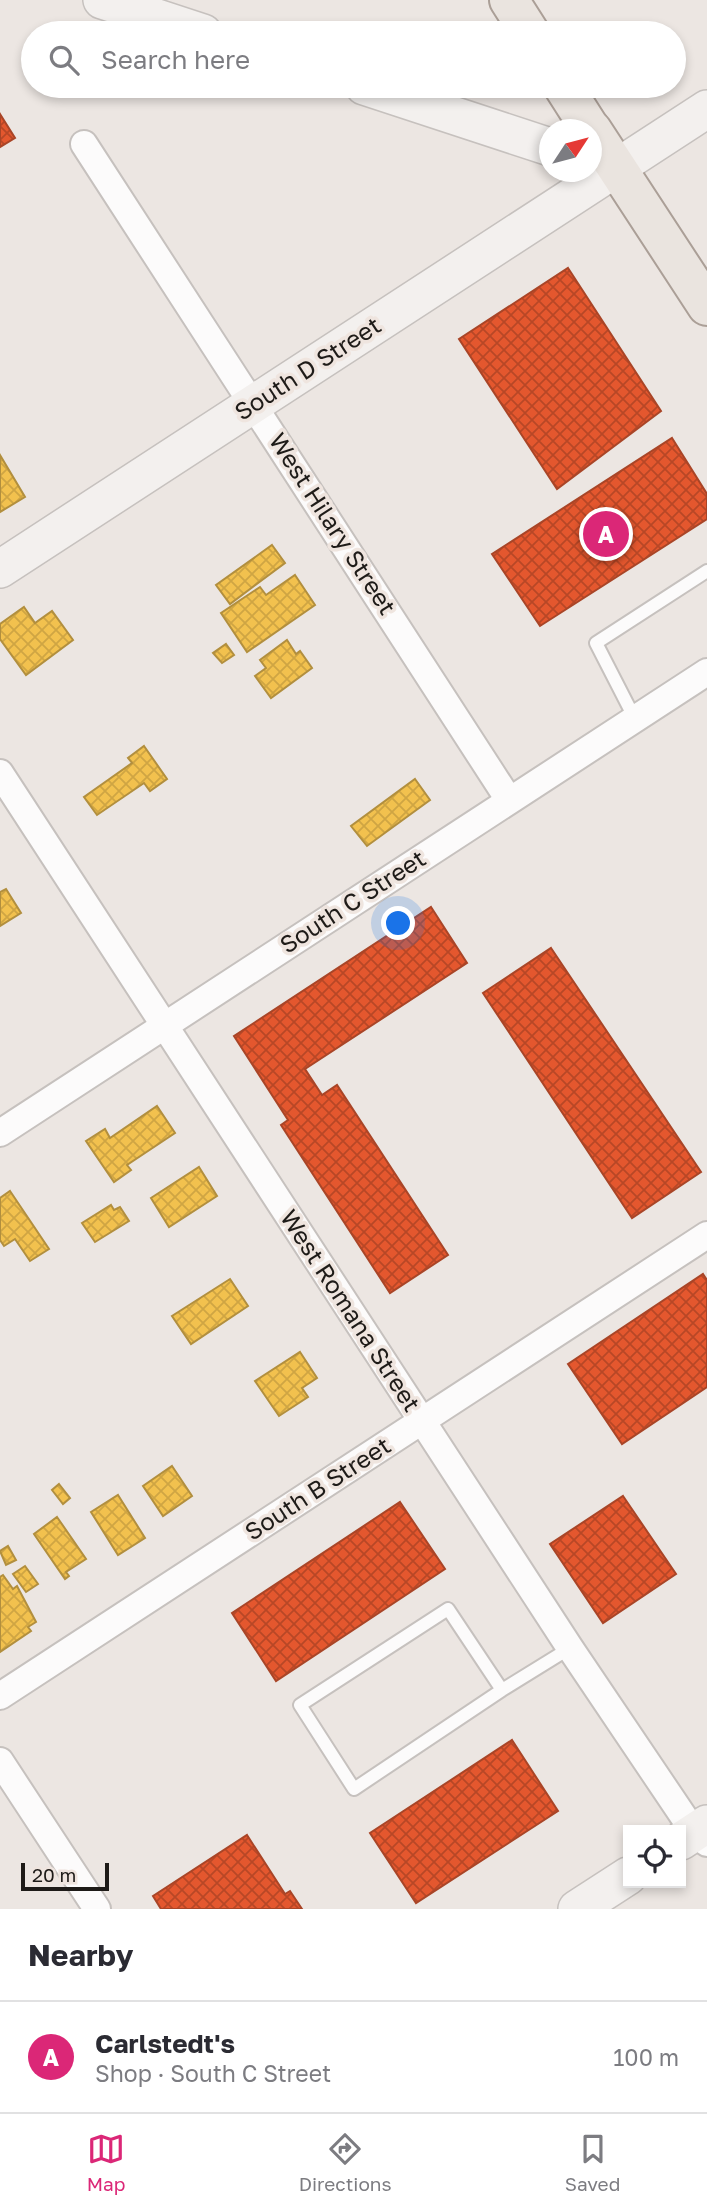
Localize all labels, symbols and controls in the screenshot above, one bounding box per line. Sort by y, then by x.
search box [21,21,686,98]
icon: search [45,41,83,79]
text: Search here [101,44,250,75]
north arrow [539,119,602,182]
street label: South D Street [229,310,386,426]
street label: West Hilary Street [264,427,403,619]
pin: A [583,508,629,560]
street label: South C Street [274,843,431,959]
your location [381,906,415,940]
street label: West Romana Street [275,1204,427,1417]
street label: South B Street [239,1430,395,1546]
map controls [623,1825,686,1888]
button: locate [623,1825,686,1888]
scale bar [21,1860,108,1892]
text: 20 m [32,1863,76,1886]
text: Nearby [28,1937,133,1973]
text: Carlstedt's [95,2028,235,2059]
text: A [43,2043,59,2071]
text: 100 m [613,2043,679,2071]
text: Shop · South C Street [95,2059,331,2087]
tab: Map [87,2130,125,2195]
tab: Directions [299,2130,392,2195]
tab: Saved [565,2130,620,2195]

